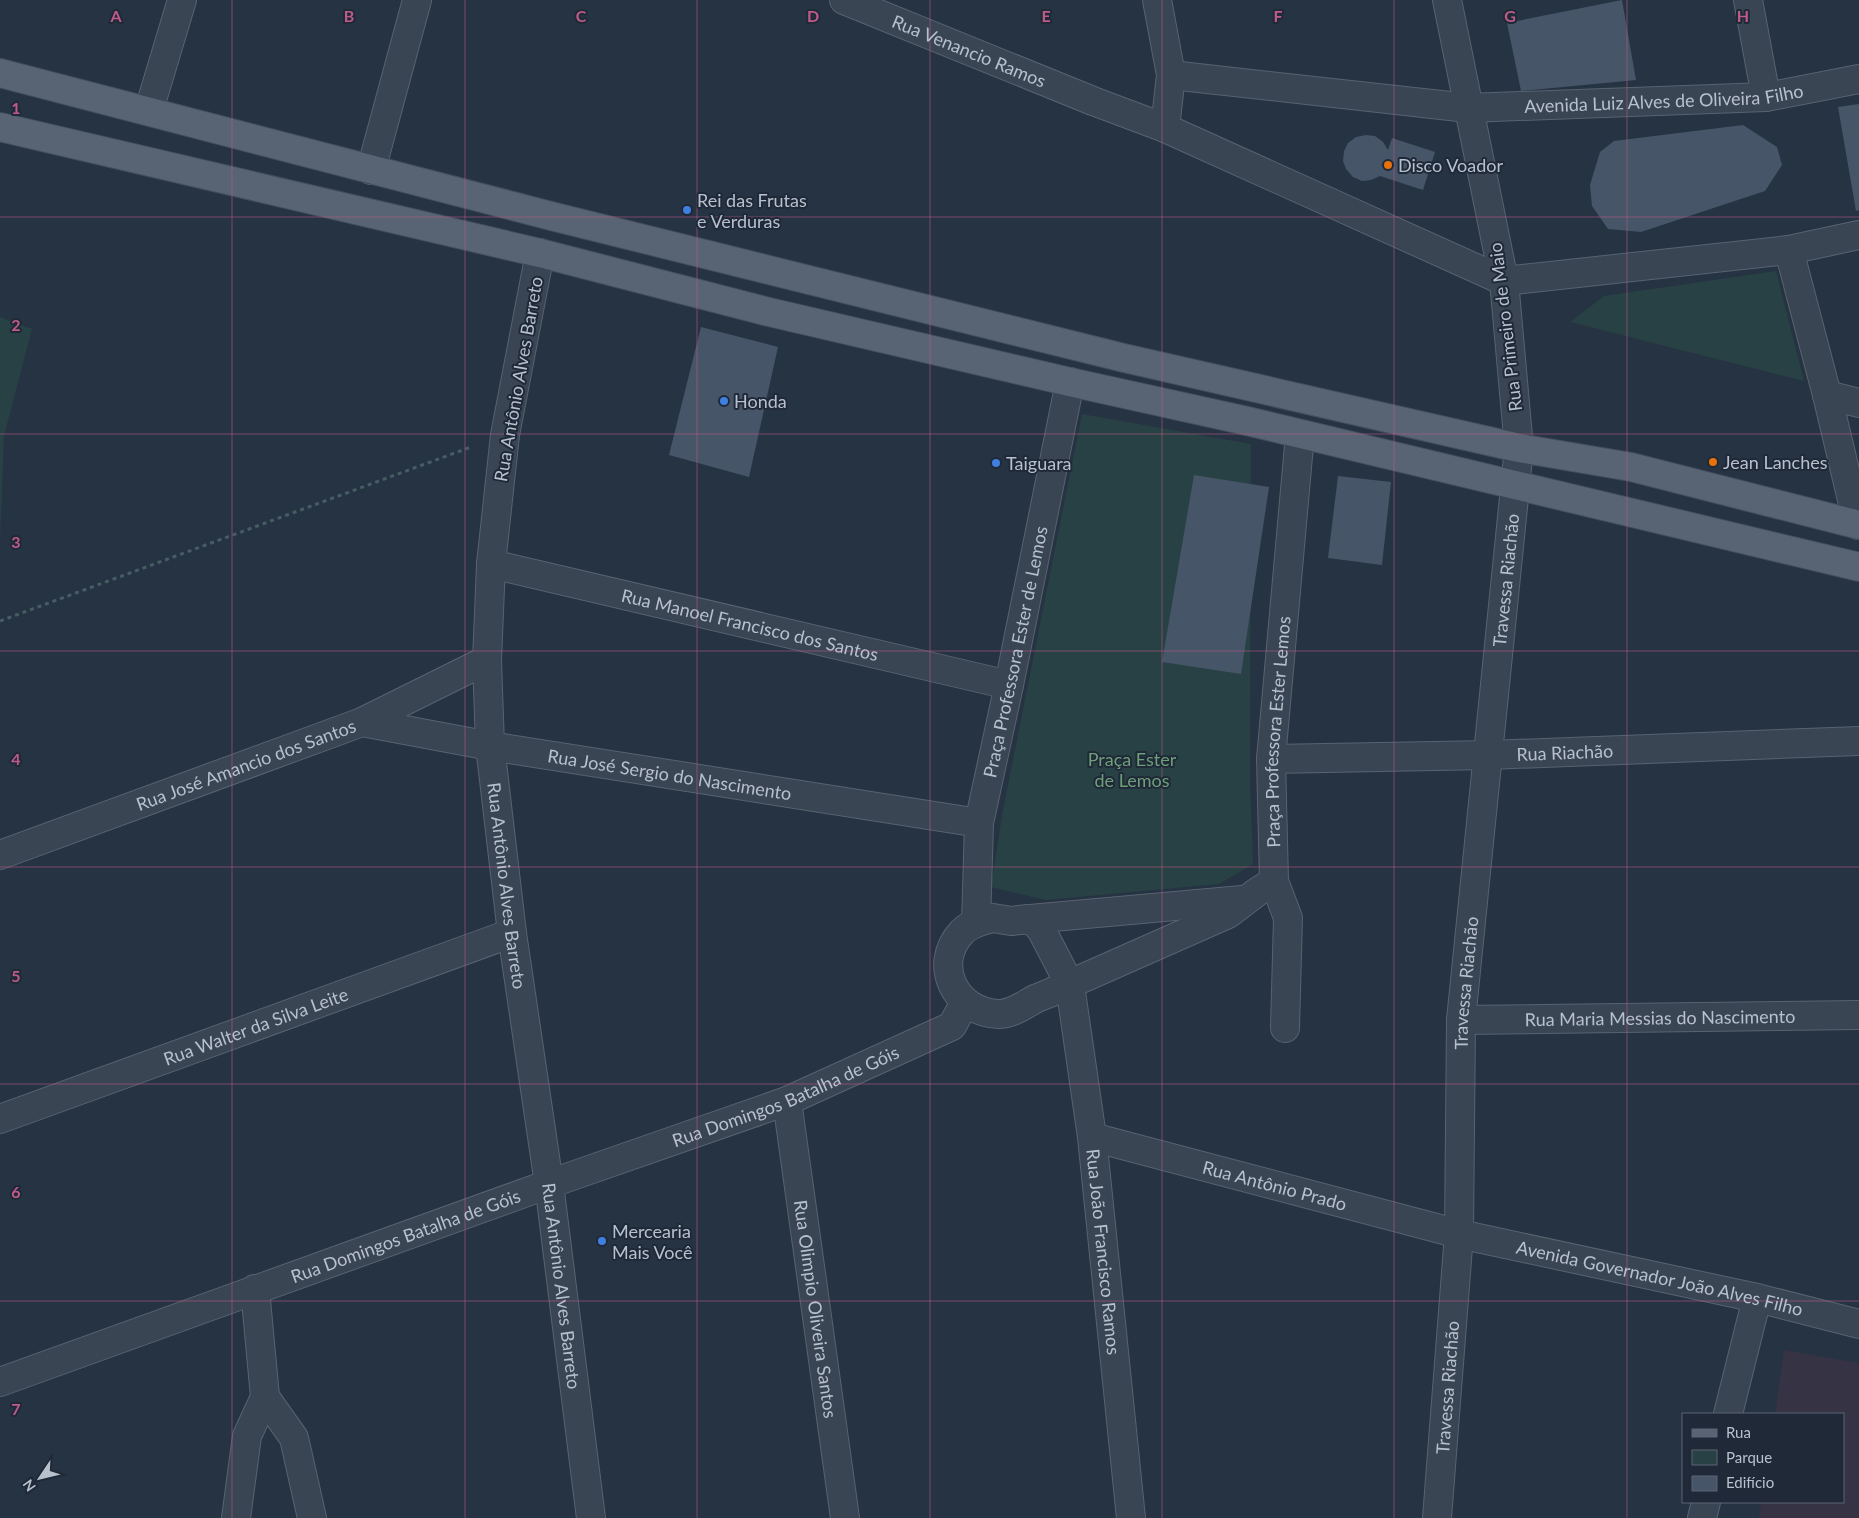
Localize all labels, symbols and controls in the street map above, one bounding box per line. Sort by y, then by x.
text: A [109,6,122,25]
text: B [344,6,354,25]
text: C [576,6,587,25]
text: D [807,6,819,25]
text: E [1041,6,1051,25]
text: F [1273,6,1283,25]
text: G [1504,6,1516,25]
text: H [1737,6,1749,25]
street label: Rua Venancio Ramos [889,10,1049,92]
street label: Avenida Luiz Alves de Oliveira Filho [1524,79,1805,117]
text: 1 [11,98,21,117]
place label: Disco Voador [1398,154,1503,176]
marker: Disco Voador [1382,159,1394,171]
place label: Rei das Frutas e Verduras [697,189,807,232]
marker: Rei das Frutas e Verduras [681,204,693,216]
street label: Rua Primeiro de Maio [1484,241,1526,413]
street label: Rua Antônio Alves Barreto [489,275,547,483]
text: 2 [11,315,21,334]
place label: Honda [734,390,787,412]
marker: Honda [718,395,730,407]
place label: Jean Lanches [1723,451,1828,473]
place label: Taiguara [1006,452,1072,474]
marker: Jean Lanches [1707,456,1719,468]
marker: Taiguara [990,457,1002,469]
street label: Travessa Riachão [1488,512,1523,648]
street label: Praça Professora Ester de Lemos [978,524,1052,780]
text: 3 [11,532,21,551]
street label: Rua Manoel Francisco dos Santos [619,584,881,665]
street label: Praça Professora Ester Lemos [1260,615,1295,848]
street label: Rua José Amancio dos Santos [133,714,359,815]
street label: Rua Riachão [1516,739,1614,765]
street label: Rua José Sergio do Nascimento [546,744,793,804]
park label: Praça Ester de Lemos [1088,748,1177,791]
text: 4 [11,749,21,768]
street label: Rua Antônio Alves Barreto [483,781,531,990]
street label: Travessa Riachão [1450,915,1482,1050]
text: 5 [11,966,21,985]
street label: Rua Walter da Silva Leite [160,983,351,1070]
street label: Rua Maria Messias do Nascimento [1525,1005,1795,1030]
street label: Rua Domingos Batalha de Góis [669,1041,902,1151]
street label: Rua João Francisco Ramos [1082,1148,1125,1356]
street label: Rua Antônio Prado [1200,1156,1349,1215]
street label: Rua Antônio Alves Barreto [538,1181,586,1390]
text: 6 [11,1182,21,1201]
street label: Rua Domingos Batalha de Góis [288,1184,523,1287]
street label: Rua Olimpio Oliveira Santos [790,1198,842,1420]
place label: Mercearia Mais Você [612,1220,692,1263]
marker: Mercearia Mais Você [596,1235,608,1247]
street label: Avenida Governador João Alves Filho [1514,1236,1805,1320]
street label: Travessa Riachão [1431,1320,1463,1455]
text: 7 [11,1399,21,1418]
legend [1682,1413,1844,1503]
text: Rua [1726,1423,1751,1441]
text: Parque [1726,1448,1772,1466]
north arrow [15,1453,65,1503]
text: Edifício [1726,1473,1774,1491]
text: N [19,1476,39,1495]

